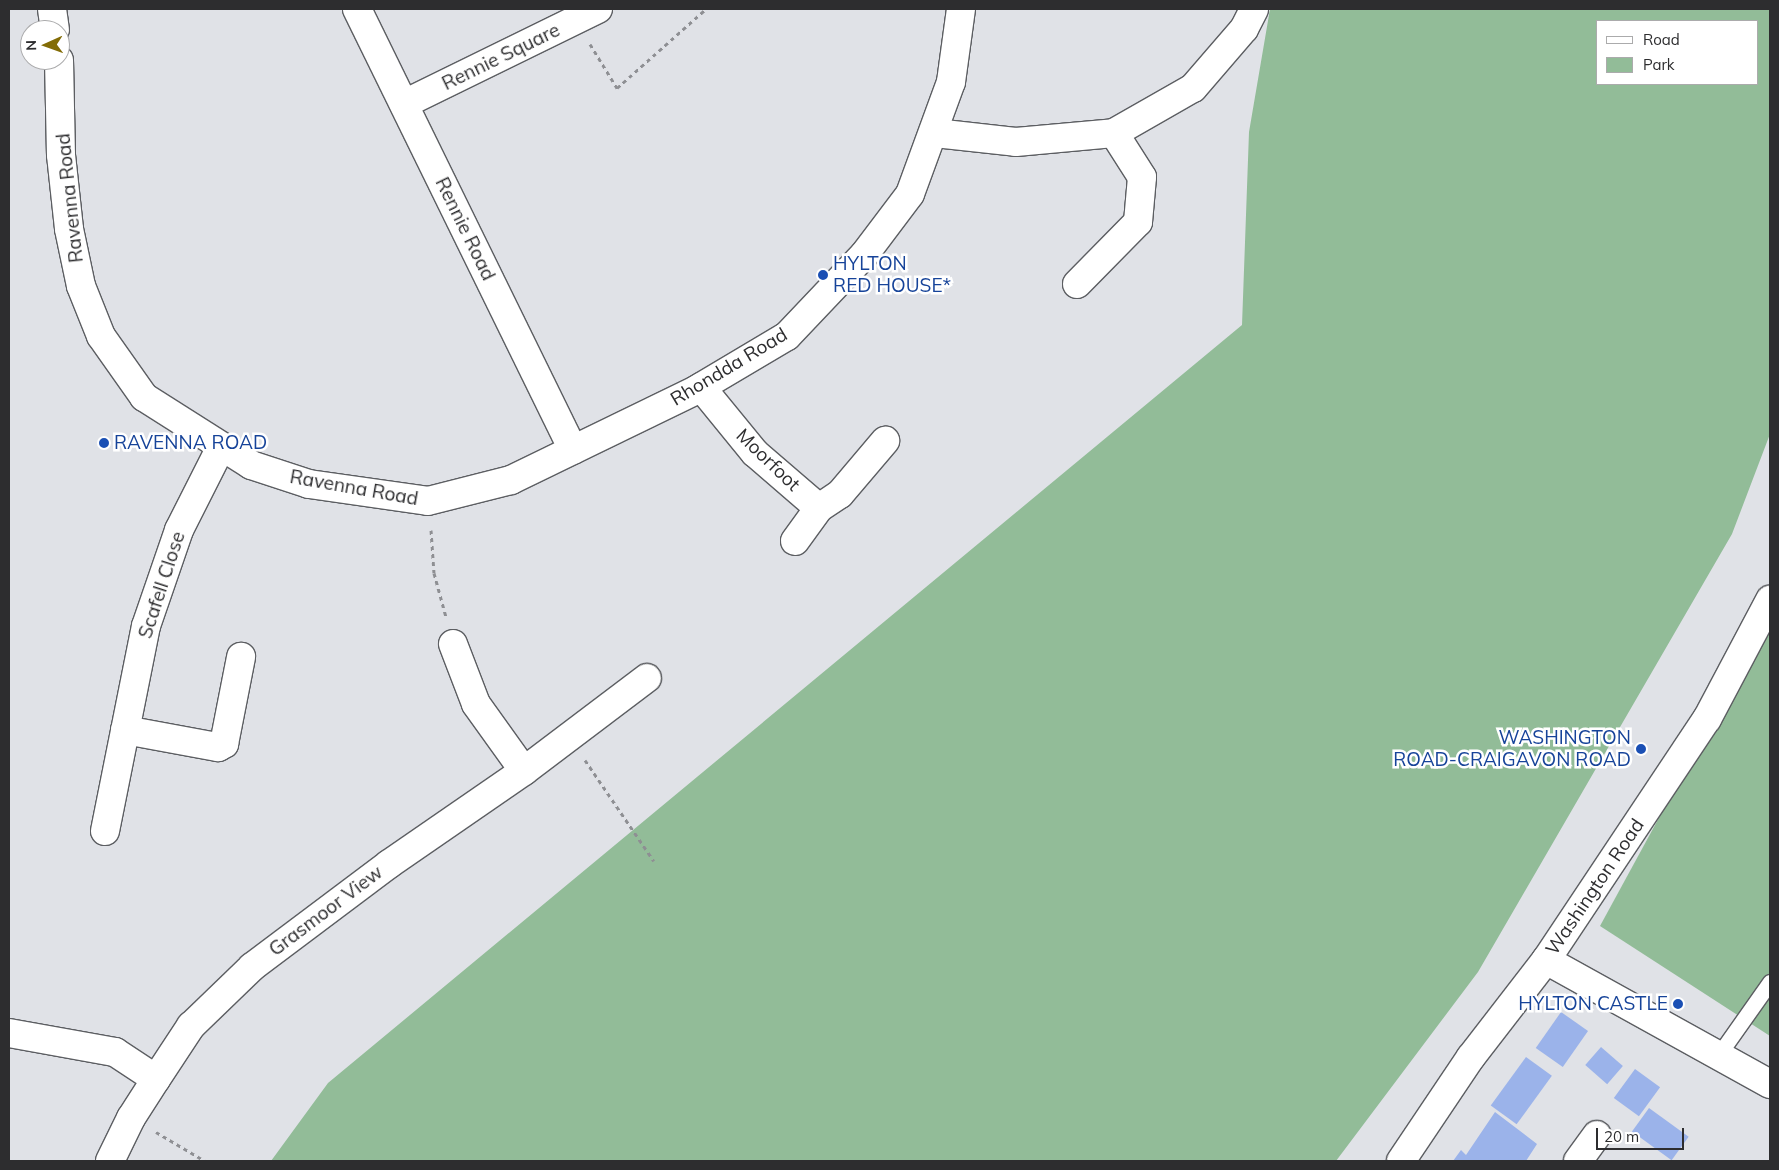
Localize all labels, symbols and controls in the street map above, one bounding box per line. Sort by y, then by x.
street label: Rennie Square [438,19,564,95]
north arrow [20,20,70,70]
legend [1596,20,1759,85]
text: Road [1643,30,1680,49]
text: N [22,40,40,51]
text: Park [1643,55,1675,74]
street label: Ravenna Road [52,132,88,264]
street label: Rennie Road [430,174,500,284]
place label: HYLTON RED HOUSE* [833,253,951,297]
marker: HYLTON RED HOUSE* [817,269,829,281]
street label: Rhondda Road [667,323,791,411]
street label: Moorfoot [731,424,805,496]
place label: RAVENNA ROAD [114,432,267,454]
marker: RAVENNA ROAD [98,437,110,449]
street label: Ravenna Road [288,465,420,511]
street label: Scafell Close [134,529,190,641]
place label: WASHINGTON ROAD-CRAIGAVON ROAD [1393,727,1631,771]
marker: WASHINGTON ROAD-CRAIGAVON ROAD [1635,743,1647,755]
street label: Washington Road [1541,815,1649,959]
street label: Grasmoor View [265,861,387,961]
place label: HYLTON CASTLE [1518,993,1668,1015]
marker: HYLTON CASTLE [1672,998,1684,1010]
scale bar [1599,1118,1686,1150]
text: 20 m [1604,1127,1639,1146]

